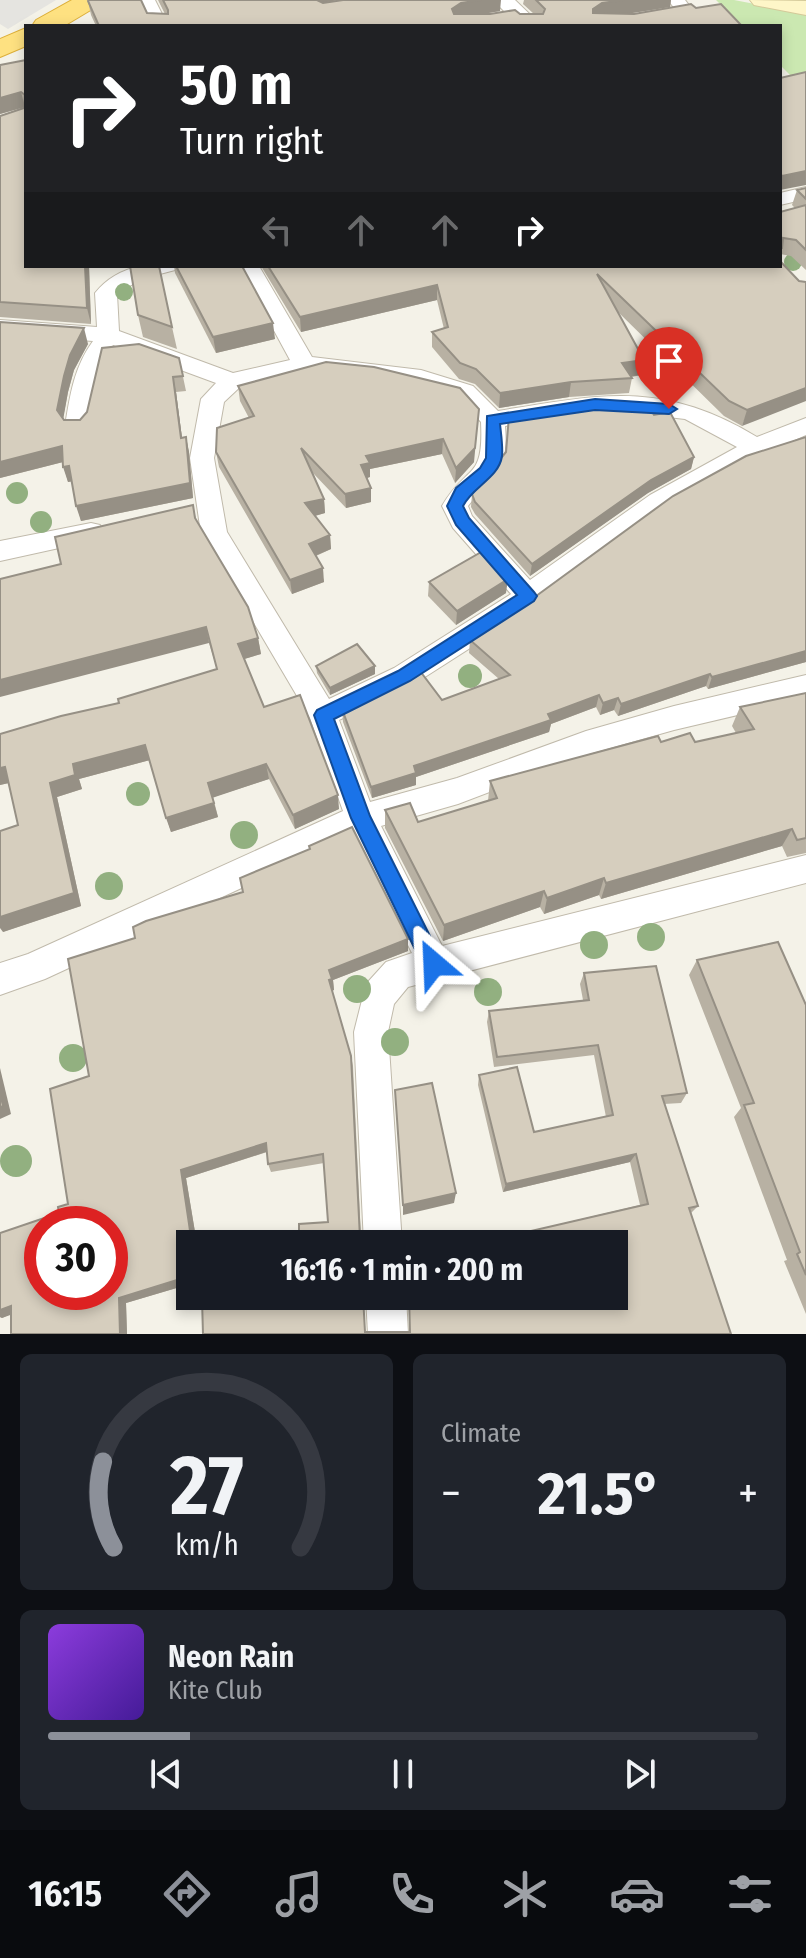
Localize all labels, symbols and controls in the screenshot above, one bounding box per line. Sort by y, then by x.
text: 50 m [180,52,292,119]
icon: right [48,56,152,160]
text: Turn right [180,120,323,164]
icon: left [255,208,299,252]
icon: ahead [339,208,383,252]
icon: ahead [423,208,467,252]
icon: right [507,208,551,252]
pin [635,327,703,409]
icon: arrive [647,339,691,383]
position arrow [392,922,476,1006]
speed limit sign: 30 [24,1206,128,1310]
text: 16:16 · 1 min · 200 m [281,1252,523,1288]
text: Climate [441,1418,521,1449]
text: 27 [169,1436,243,1536]
text: 21.5° [538,1458,661,1530]
text: − [441,1467,461,1520]
text: + [738,1467,758,1520]
text: km/h [175,1528,238,1563]
text: Neon Rain [168,1639,294,1675]
text: Kite Club [168,1675,263,1706]
icon: previous [144,1752,188,1796]
icon: pause [381,1752,425,1796]
icon: next [618,1752,662,1796]
icon: directions [159,1866,215,1922]
icon: music [271,1866,327,1922]
icon: phone [384,1866,440,1922]
icon: climate [497,1866,553,1922]
icon: car [609,1866,665,1922]
icon: filters [722,1866,778,1922]
text: 16:15 [28,1872,102,1916]

